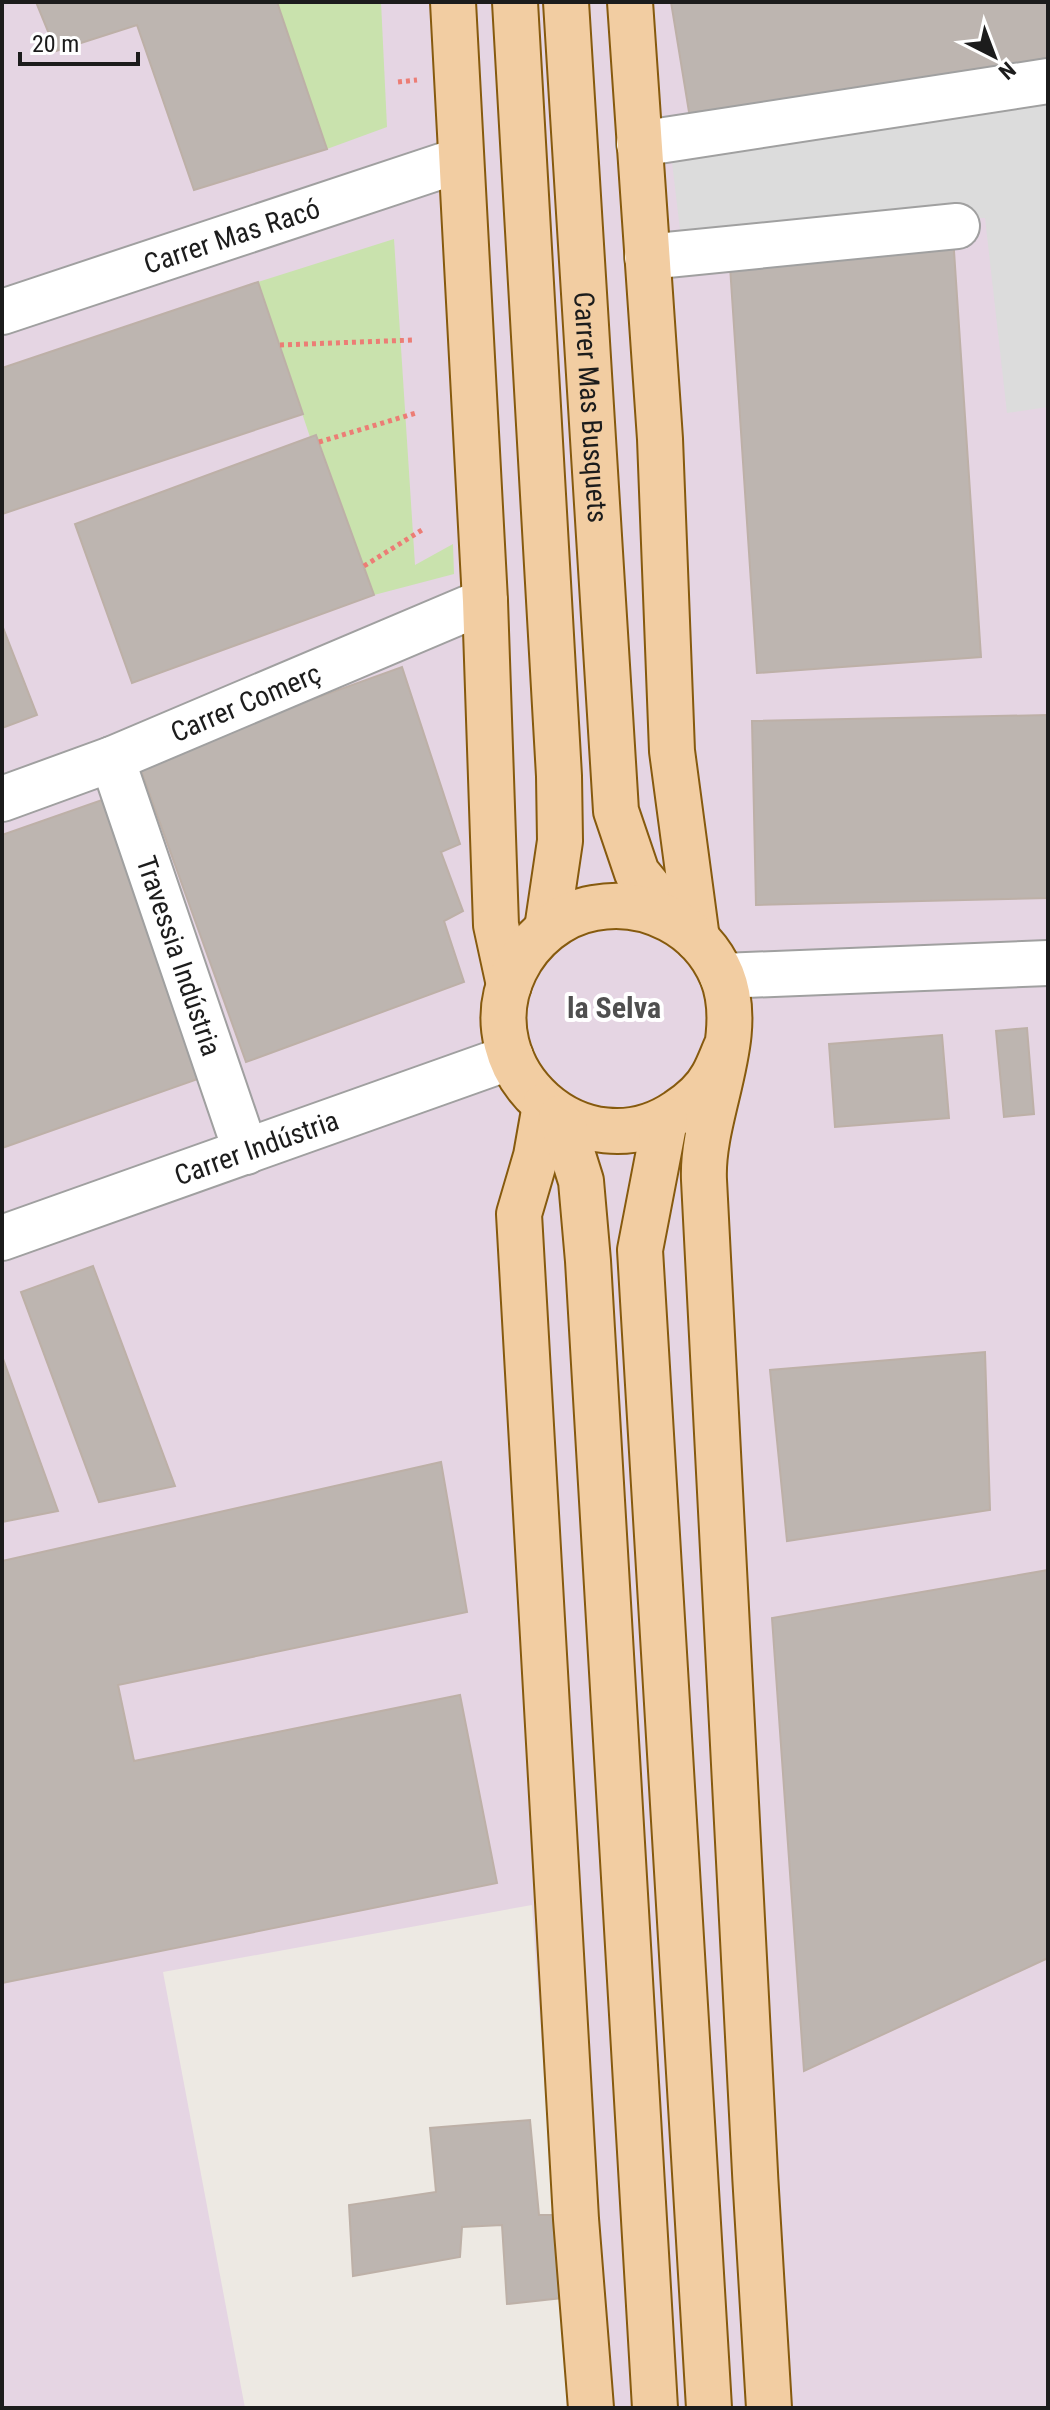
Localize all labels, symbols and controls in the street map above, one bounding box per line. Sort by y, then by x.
scale bar [20,16,138,66]
north arrow [954,16,1034,96]
text: 20 m [32,30,79,58]
text: N [994,57,1020,84]
street label: Carrer Mas Racó [140,191,324,280]
street label: Carrer Mas Busquets [567,291,615,524]
street label: Carrer Comerç [166,656,325,749]
street label: Travessia Indústria [130,852,228,1060]
district label: la Selva [567,990,661,1025]
street label: Carrer Indústria [170,1103,343,1192]

